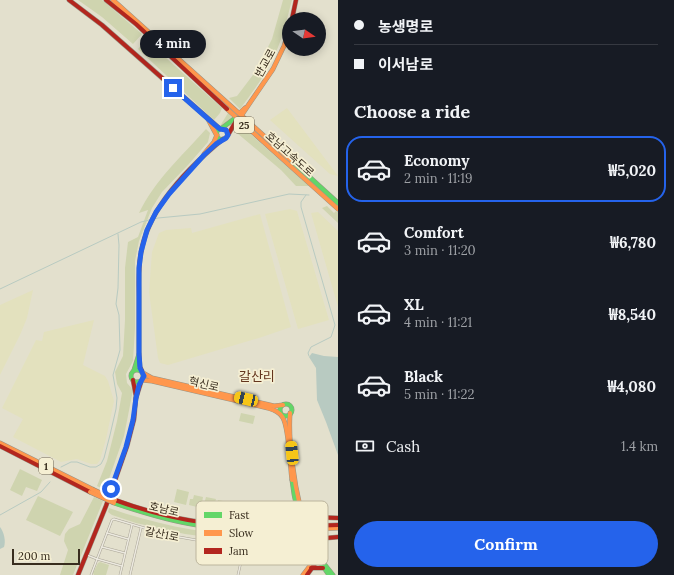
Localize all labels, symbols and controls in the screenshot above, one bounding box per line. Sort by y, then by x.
north arrow [282,12,326,56]
map controls [282,12,326,56]
text: 농생명로 [378,17,433,36]
callout: 4 min [140,30,206,58]
text: 4 min [155,35,191,52]
street label: 반교로 [252,46,278,80]
text: 이서남로 [378,55,433,74]
route end [164,79,182,97]
text: Choose a ride [354,100,470,123]
road number: 25 [234,117,254,133]
street label: 호남고속도로 [263,128,317,180]
icon: car [356,151,392,187]
text: Economy [404,151,469,170]
text: ₩5,020 [608,161,656,180]
text: 2 min · 11:19 [404,170,473,187]
icon: car [356,223,392,259]
text: Comfort [404,223,464,242]
text: ₩6,780 [610,233,656,252]
text: 3 min · 11:20 [404,242,476,259]
icon: car [356,295,392,331]
text: XL [404,295,424,314]
text: ₩8,540 [609,305,656,324]
text: 4 min · 11:21 [404,314,472,331]
icon: car [356,367,392,403]
text: Black [404,367,443,386]
district label: 갈산리 [239,368,275,385]
street label: 혁신로 [188,374,220,394]
text: ₩4,080 [608,377,656,396]
text: 5 min · 11:22 [404,386,474,403]
car [233,390,259,408]
icon: cash [354,435,376,457]
text: Cash [386,437,420,456]
text: 1.4 km [621,438,658,455]
car [285,440,299,466]
road number: 1 [39,458,53,474]
route start [102,480,120,498]
street label: 호남로 [148,499,180,519]
legend [196,501,328,565]
text: Fast [229,508,250,522]
button: Confirm [354,521,658,567]
street label: 갈산1로 [144,524,180,544]
text: Slow [229,526,254,540]
text: Jam [228,544,249,558]
scale bar [12,547,80,566]
text: 200 m [18,549,50,563]

